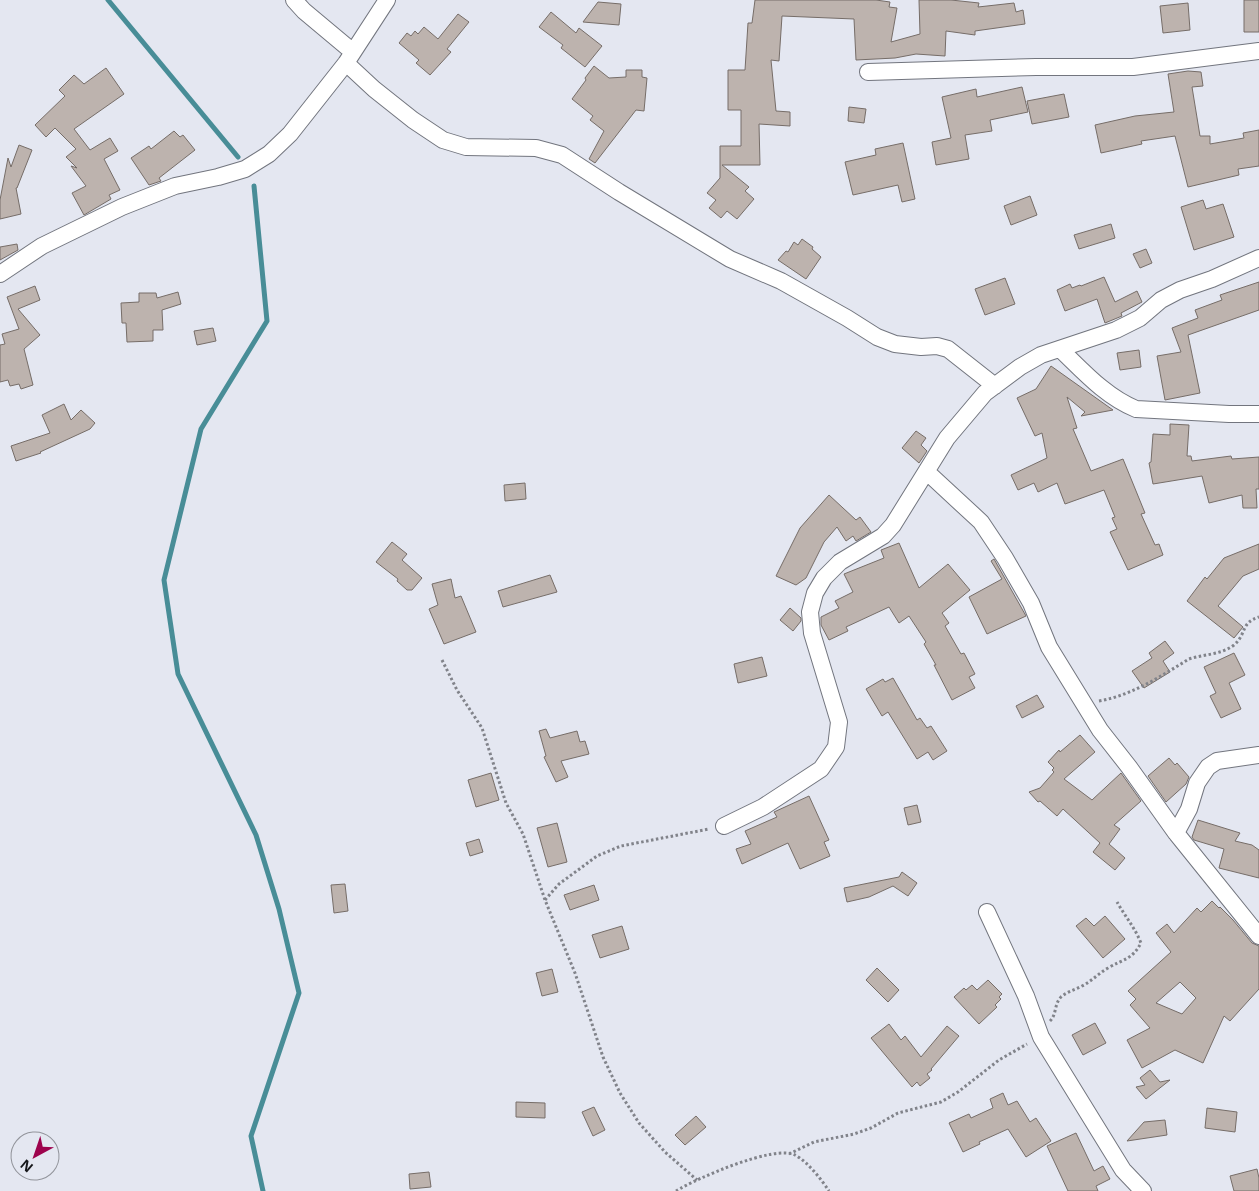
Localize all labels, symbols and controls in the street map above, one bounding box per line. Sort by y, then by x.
north arrow [10,1131,60,1181]
text: N [16,1155,37,1177]

